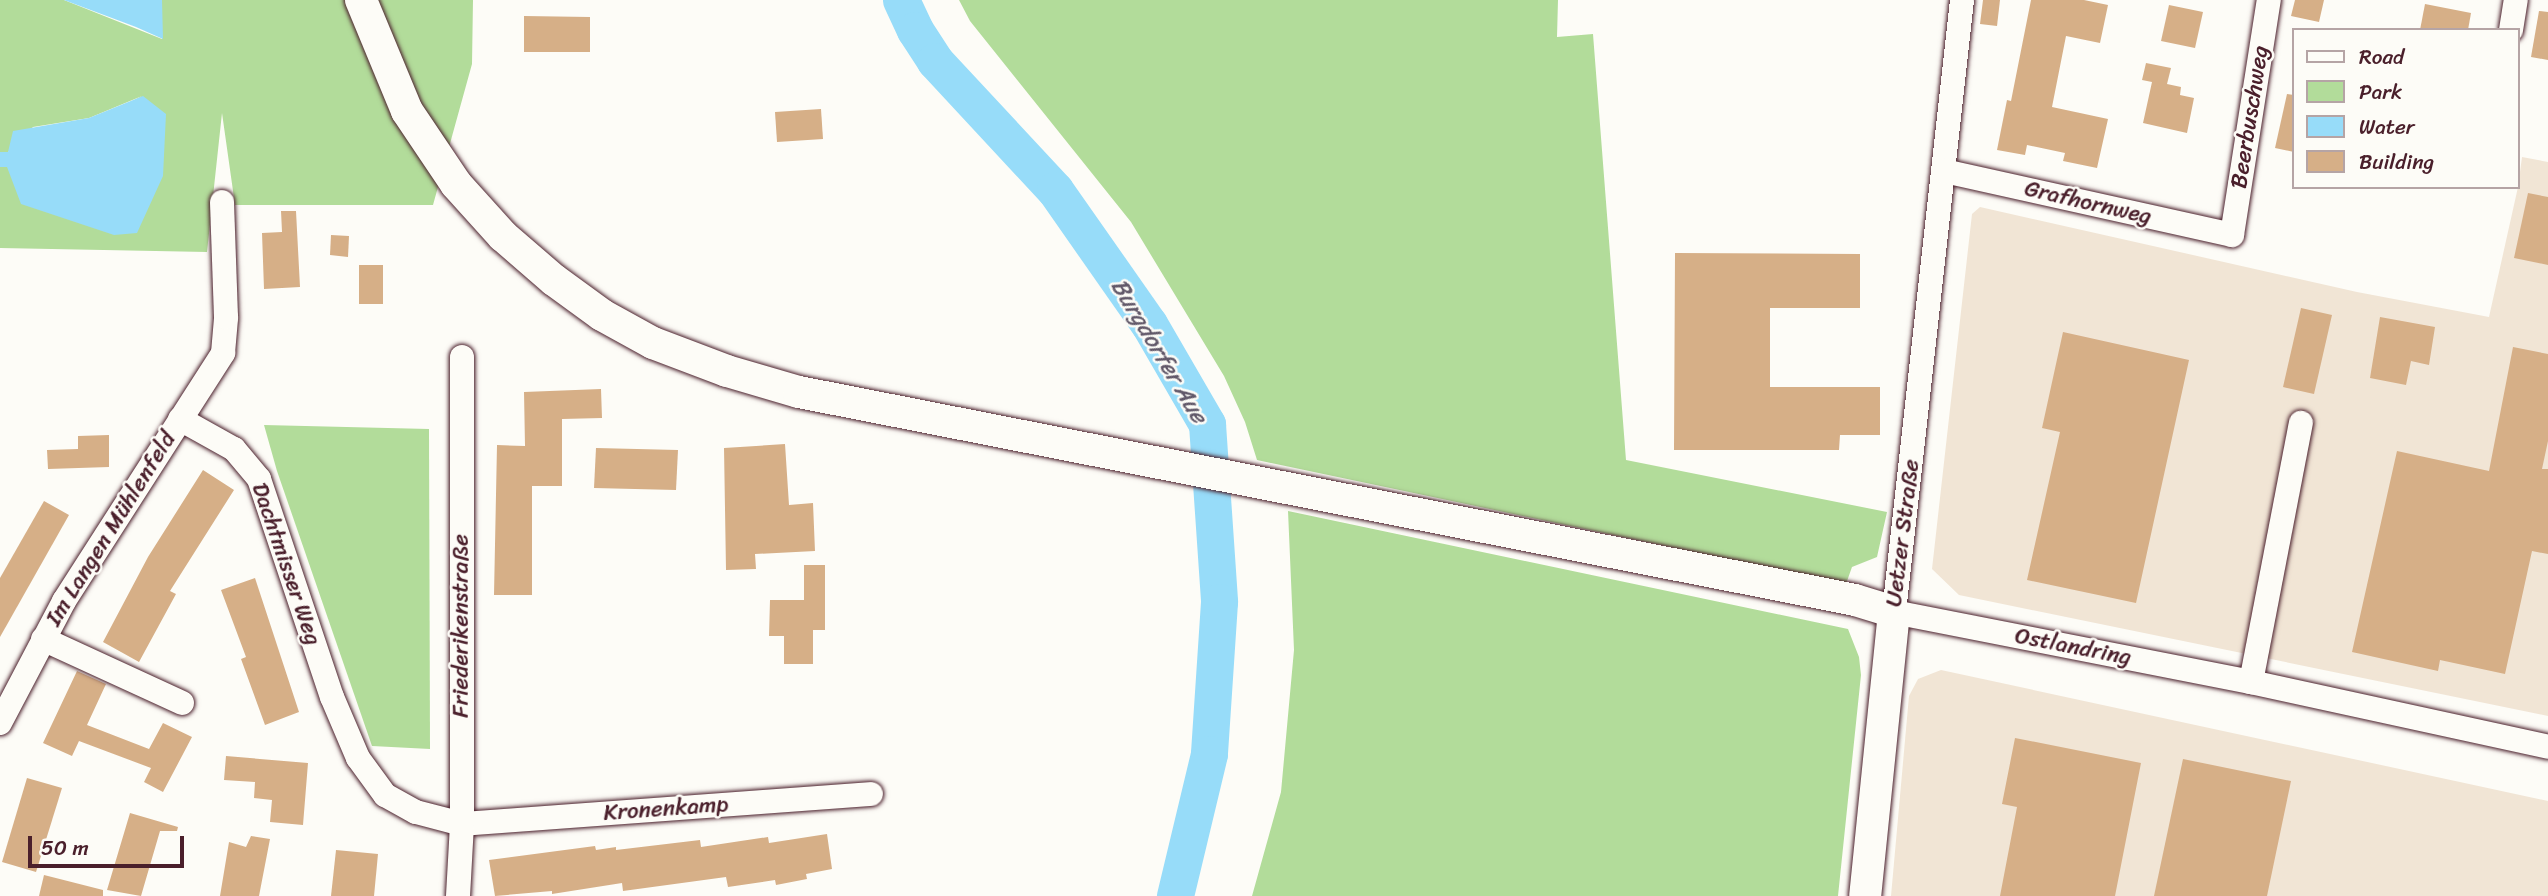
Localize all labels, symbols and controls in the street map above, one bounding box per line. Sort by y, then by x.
legend [2292,28,2520,189]
text: Road [2359,38,2404,76]
street label: Beerbuschweg [2225,43,2275,191]
text: Park [2359,73,2402,111]
text: Water [2359,108,2414,146]
text: Building [2359,143,2434,181]
street label: Grafhornweg [2022,175,2154,231]
water label: Burgdorfer Aue [1105,273,1213,429]
street label: Im Langen Mühlenfeld [40,427,182,631]
street label: Uetzer Straße [1880,458,1926,608]
street label: Dachtmisser Weg [245,479,327,649]
street label: Friederikenstraße [447,534,475,718]
street label: Ostlandring [2012,622,2134,672]
street label: Kronenkamp [603,791,729,827]
scale bar [32,822,187,866]
text: 50 m [41,829,89,867]

